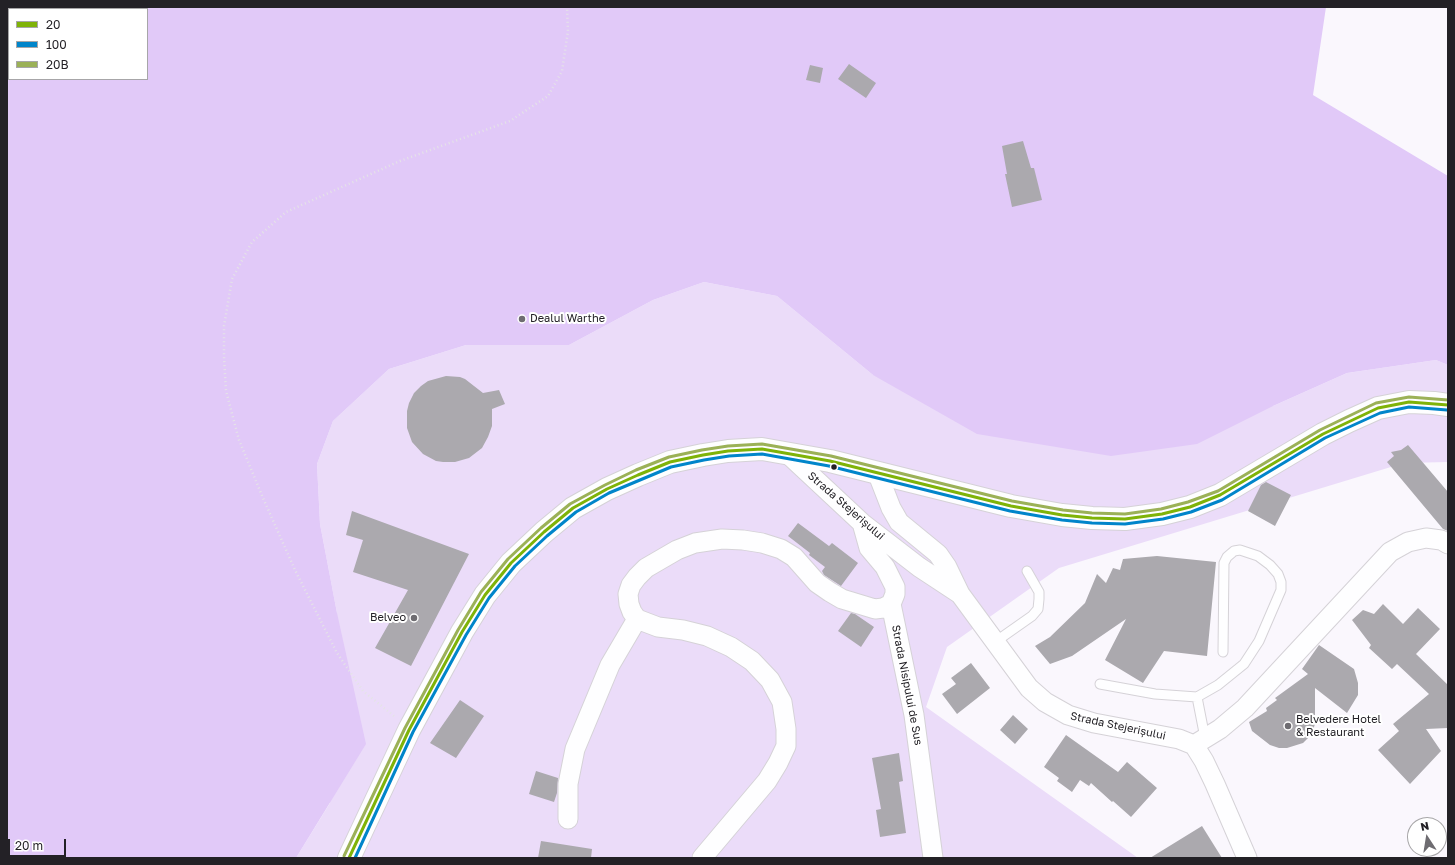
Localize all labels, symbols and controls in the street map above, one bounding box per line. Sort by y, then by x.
legend [8,8,148,80]
text: 20 [46,17,60,32]
text: 100 [46,37,67,52]
text: 20B [46,57,68,72]
place label: Dealul Warthe [530,312,605,326]
marker: Dealul Warthe [517,314,527,324]
unlabelled marker [829,462,839,472]
street label: Strada Stejerișului [805,469,887,543]
place label: Belveo [370,611,406,625]
marker: Belveo [409,613,419,623]
street label: Strada Nisipului de Sus [889,624,925,746]
street label: Strada Stejerișului [1069,709,1167,743]
place label: Belvedere Hotel & Restaurant [1296,713,1381,739]
marker: Belvedere Hotel & Restaurant [1283,721,1293,731]
north arrow [1407,817,1447,857]
text: N [1419,819,1430,833]
scale bar [10,831,68,857]
text: 20 m [15,838,43,853]

